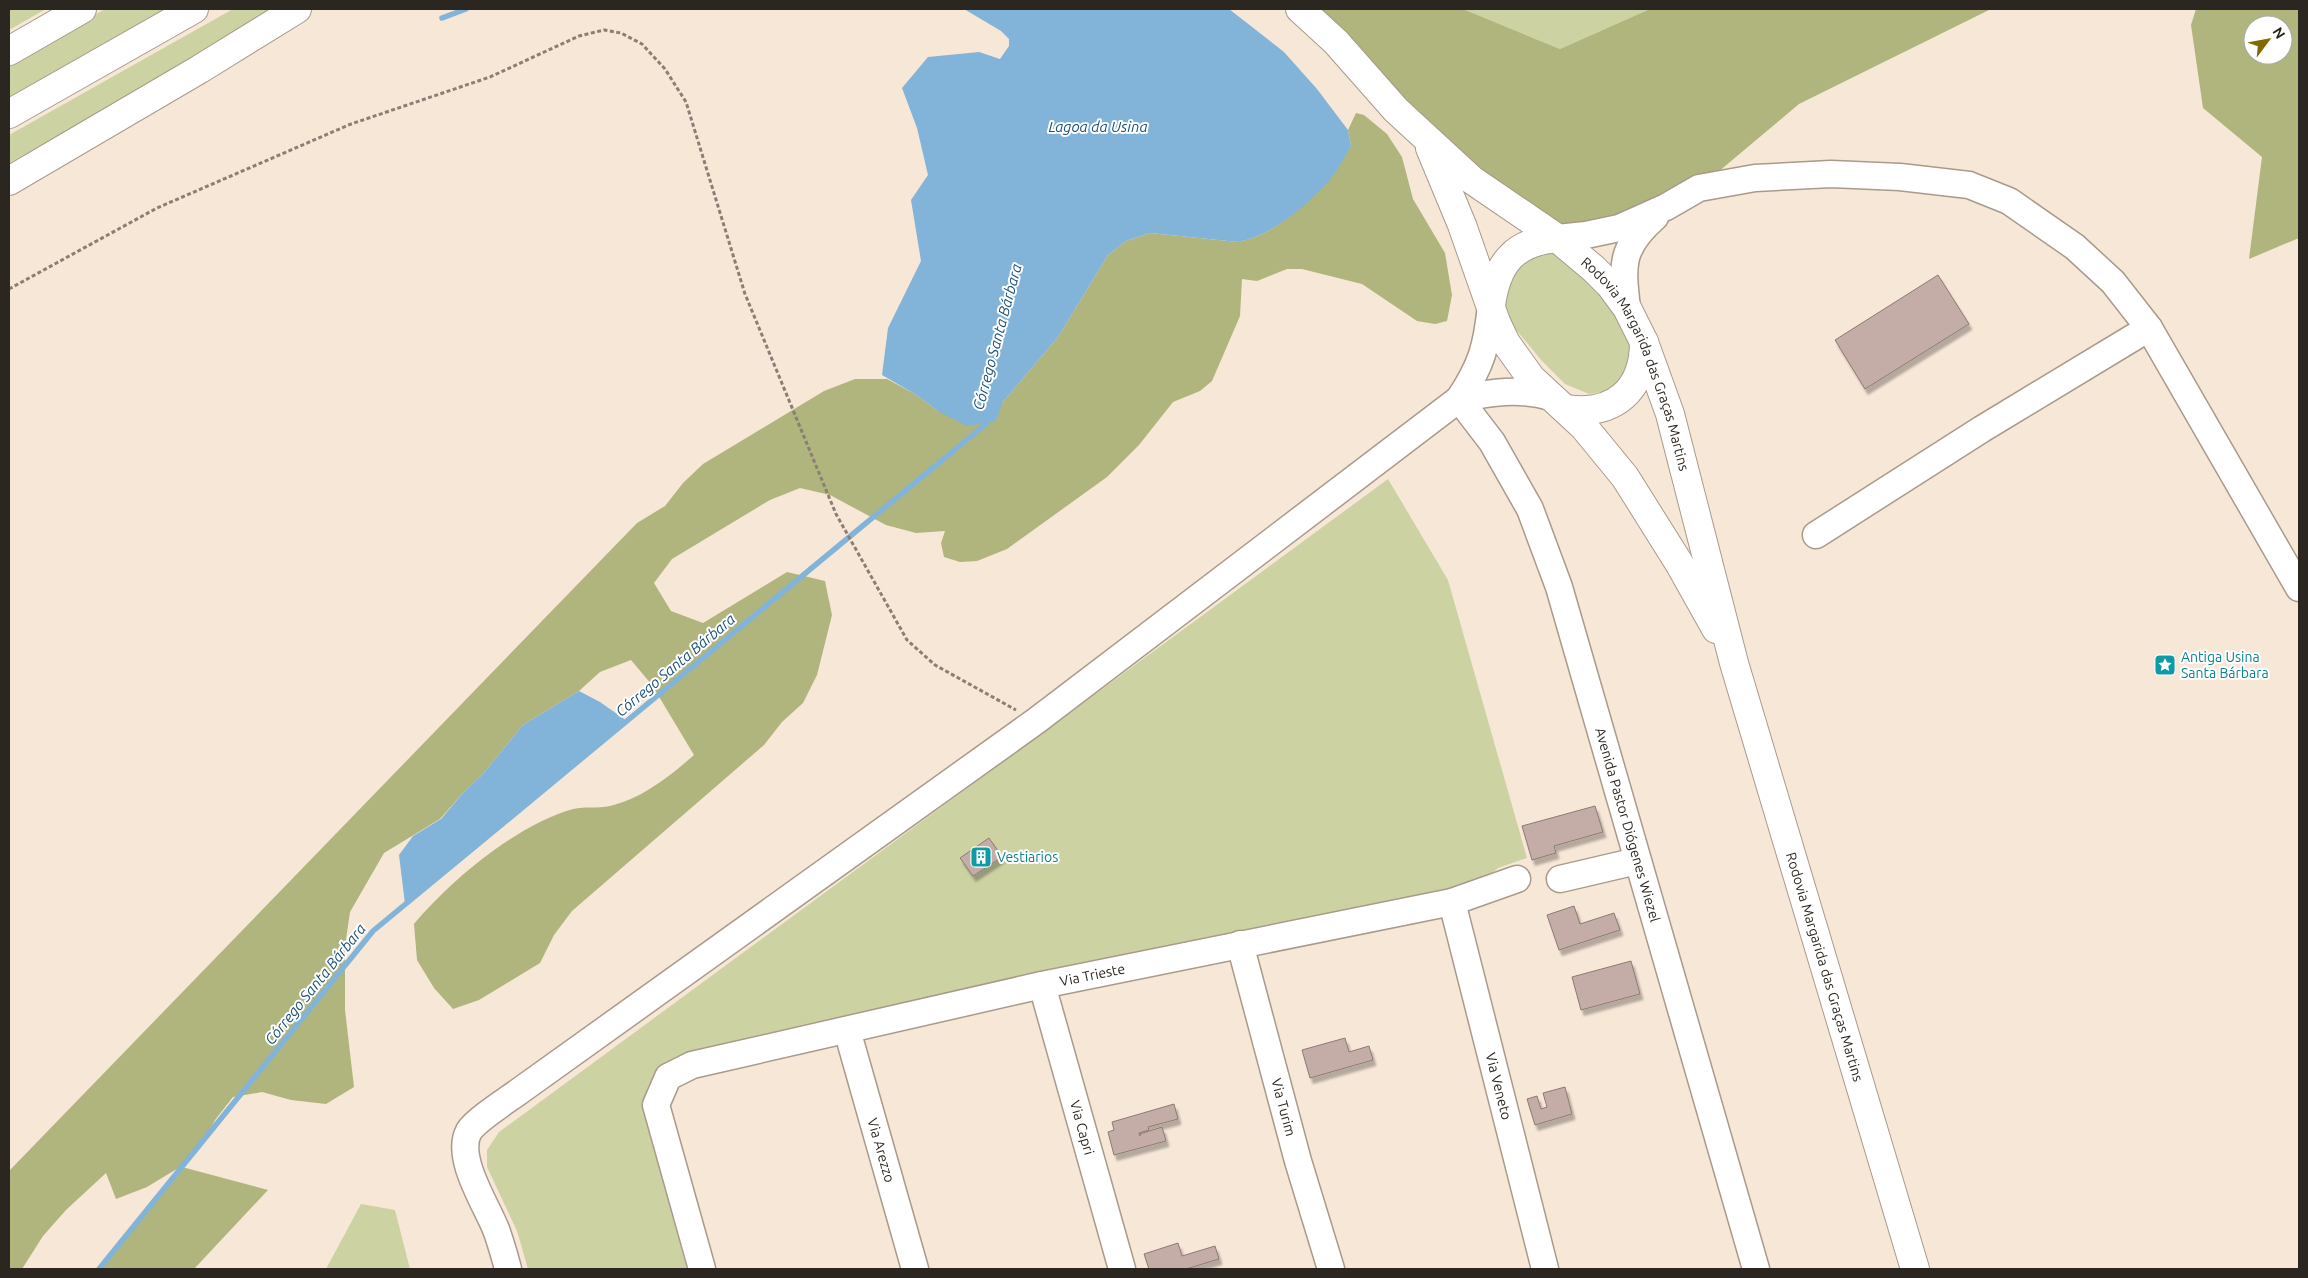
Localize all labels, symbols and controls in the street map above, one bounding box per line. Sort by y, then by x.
north arrow [2243,15,2293,65]
text: N [2269,24,2289,42]
water label: Lagoa da Usina [1048,118,1148,135]
street label: Rodovia Margarida das Graças Martins [1578,254,1692,473]
water label: Córrego Santa Bárbara [969,262,1025,412]
water label: Córrego Santa Bárbara [612,610,738,720]
place label: Antiga Usina Santa Bárbara [2181,649,2269,681]
place icon: Antiga Usina Santa Bárbara [2153,653,2177,677]
street label: Avenida Pastor Diógenes Wiezel [1592,726,1663,924]
building icon: Vestiarios [969,845,993,869]
place label: Vestiarios [997,849,1058,865]
street label: Rodovia Margarida das Graças Martins [1783,850,1867,1083]
water label: Córrego Santa Bárbara [261,920,369,1048]
street label: Via Trieste [1058,960,1126,989]
street label: Via Veneto [1482,1051,1515,1121]
street label: Via Turim [1268,1077,1299,1138]
street label: Via Capri [1067,1098,1097,1157]
street label: Via Arezzo [864,1116,898,1184]

